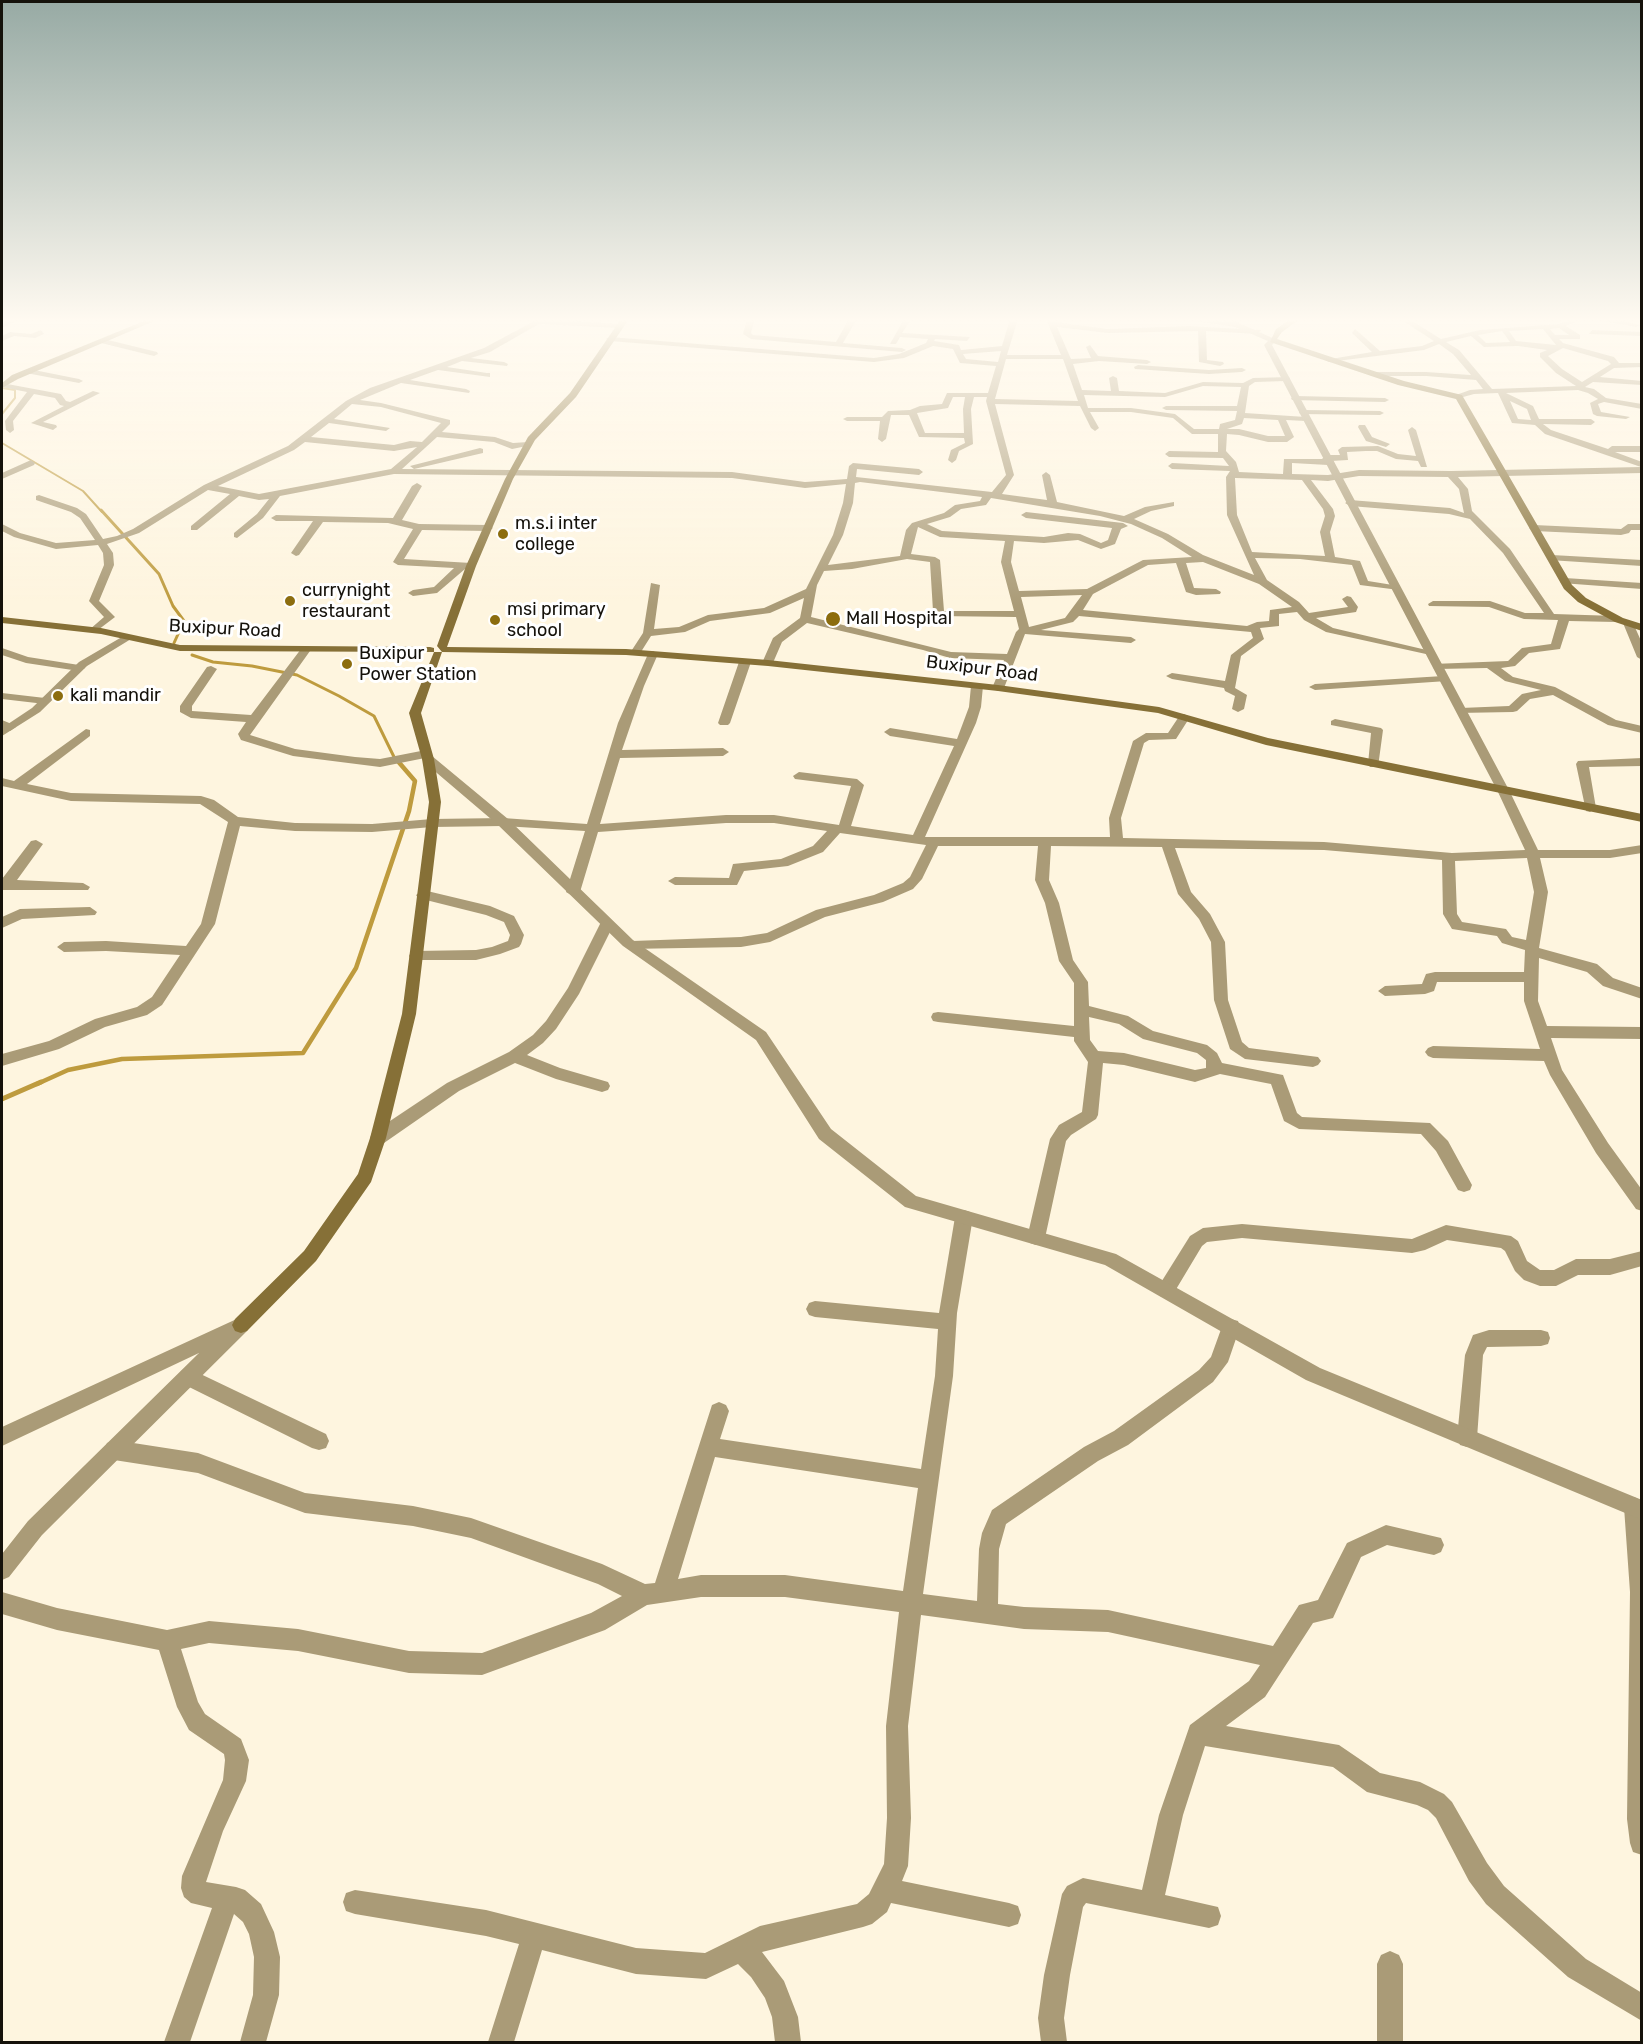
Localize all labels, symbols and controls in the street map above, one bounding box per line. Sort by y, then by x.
place label: m.s.i inter college [515,513,597,556]
marker: m.s.i inter college [496,527,510,541]
place label: currynight restaurant [302,580,390,622]
marker: currynight restaurant [283,594,297,608]
place label: msi primary school [507,599,606,642]
place label: Mall Hospital [846,608,952,630]
marker: Mall Hospital [824,610,842,628]
marker: msi primary school [488,613,502,627]
street label: Buxipur Road [168,615,282,643]
place label: Buxipur Power Station [359,643,477,686]
street label: Buxipur Road [925,651,1039,687]
marker: Buxipur Power Station [340,657,354,671]
place label: kali mandir [70,685,161,707]
marker: kali mandir [51,689,65,703]

